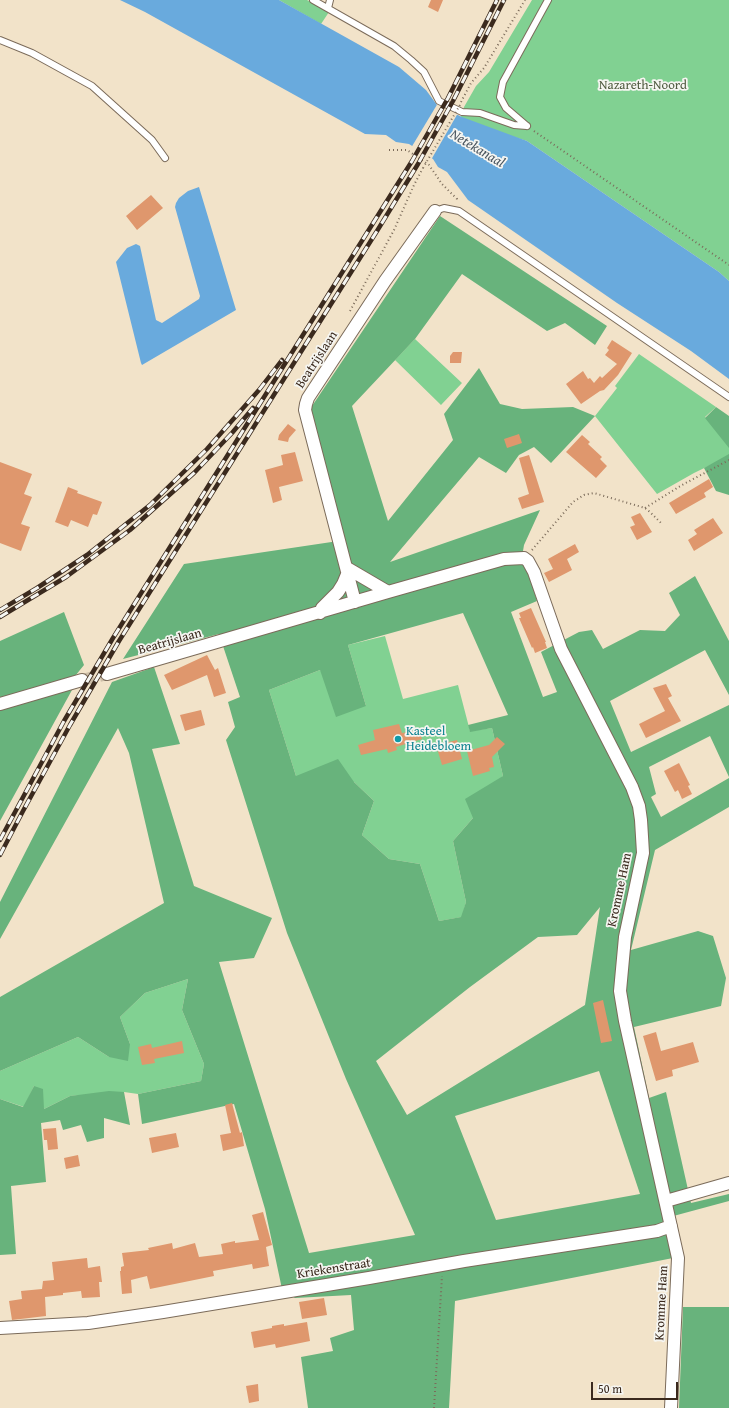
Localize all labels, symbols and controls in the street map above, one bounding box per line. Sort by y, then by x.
park label: Nazareth-Noord [599,78,687,94]
water label: Netekanaal [447,126,507,172]
street label: Beatrijslaan [293,328,341,392]
street label: Beatrijslaan [137,626,203,658]
place label: Kasteel Heidebloem [406,724,471,755]
marker: Kasteel Heidebloem [393,734,403,744]
street label: Kromme Ham [605,852,635,928]
street label: Kriekenstraat [296,1255,372,1283]
street label: Kromme Ham [652,1265,672,1341]
scale bar [593,1374,680,1400]
text: 50 m [598,1380,622,1397]

